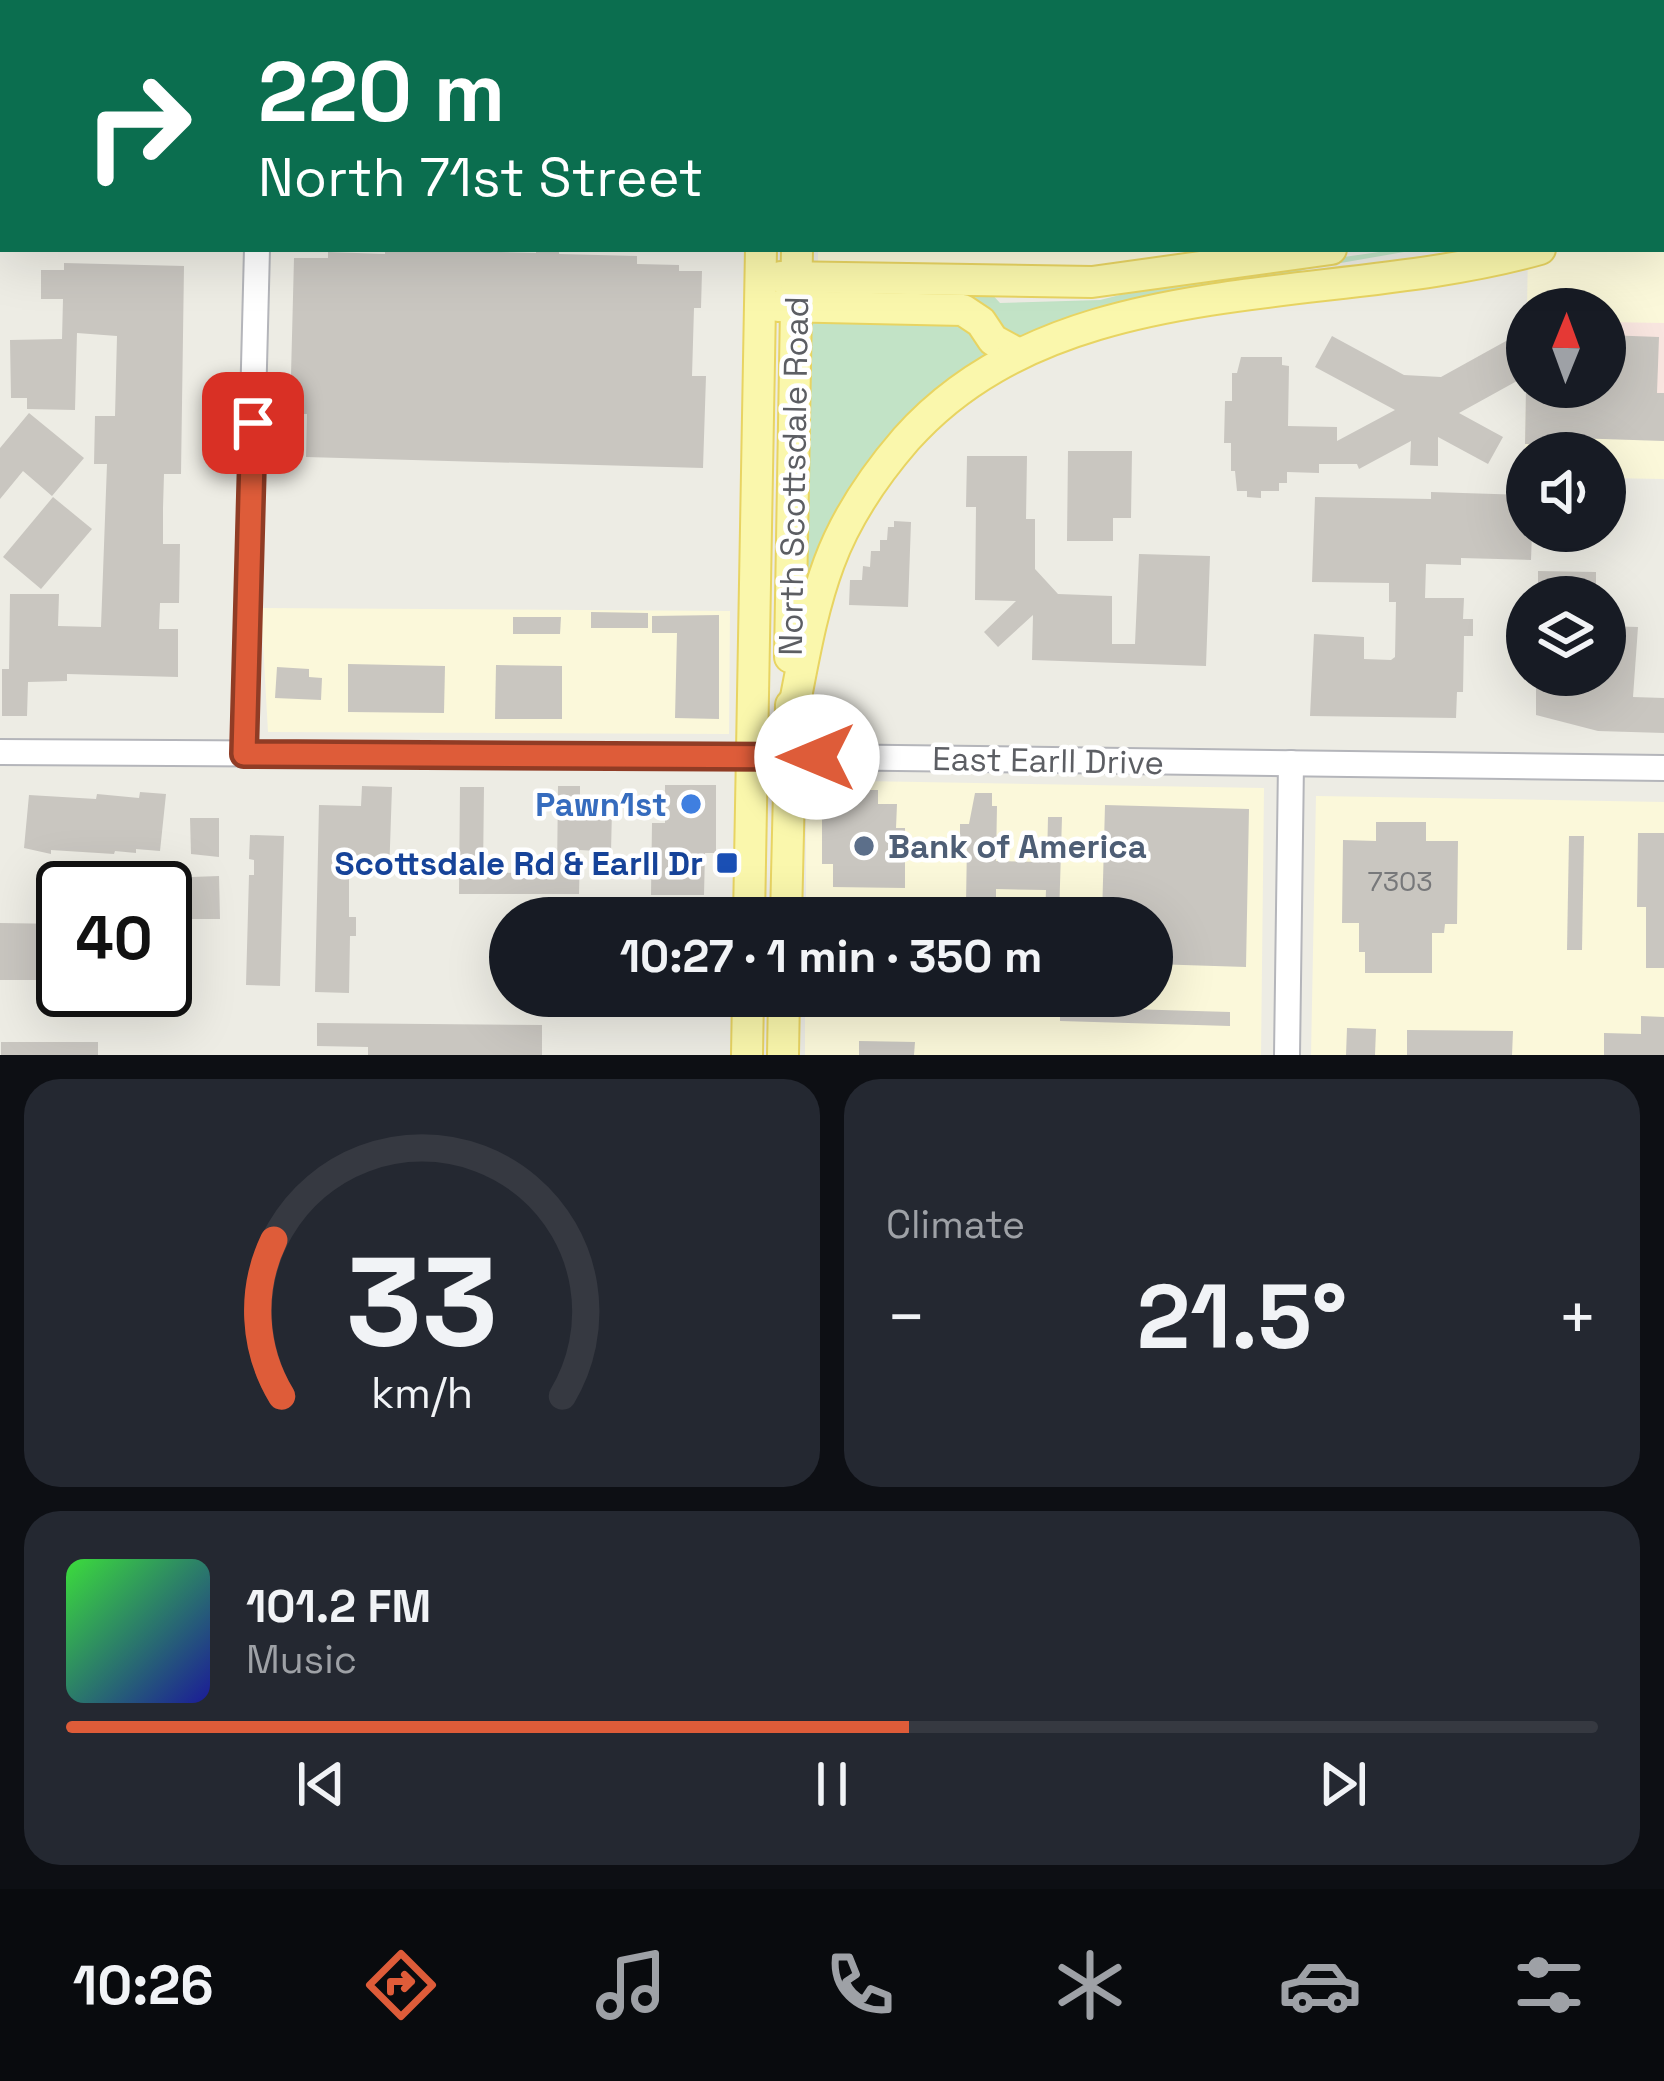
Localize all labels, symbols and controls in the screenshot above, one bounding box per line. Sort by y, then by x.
text: 220 m [258,38,505,146]
icon: right [60,48,216,204]
text: North 71st Street [258,143,703,212]
north arrow [1506,288,1626,408]
map controls [1506,288,1626,696]
street label: North Scottsdale Road [770,296,818,656]
pin [202,372,304,474]
icon: arrive [220,390,286,456]
button: sound [1506,432,1626,552]
button: layers [1506,576,1626,696]
position arrow [754,694,880,820]
street label: East Earll Drive [932,738,1164,784]
place label: Pawn1st [535,784,667,826]
marker: Pawn1st [678,791,704,817]
place label: Bank of America [888,826,1147,868]
marker: Bank of America [851,833,877,859]
place label: Scottsdale Rd & Earll Dr [334,843,703,885]
marker: Scottsdale Rd & Earll Dr [714,850,740,876]
speed limit sign: 40 [36,861,192,1017]
house number: 7303 [1367,864,1433,899]
text: 10:27 · 1 min · 350 m [620,928,1042,985]
text: Climate [886,1200,1025,1249]
text: 33 [346,1222,498,1381]
text: 21.5° [1137,1259,1347,1374]
text: − [886,1275,927,1359]
text: + [1557,1275,1598,1359]
text: km/h [371,1366,473,1421]
text: 101.2 FM [246,1578,431,1635]
text: Music [246,1635,357,1684]
icon: previous [288,1751,354,1817]
icon: pause [799,1751,865,1817]
icon: next [1310,1751,1376,1817]
icon: directions [359,1943,443,2027]
icon: music [589,1943,673,2027]
icon: phone [818,1943,902,2027]
icon: climate [1048,1943,1132,2027]
icon: car [1278,1943,1362,2027]
icon: filters [1507,1943,1591,2027]
text: 10:26 [73,1951,214,2020]

